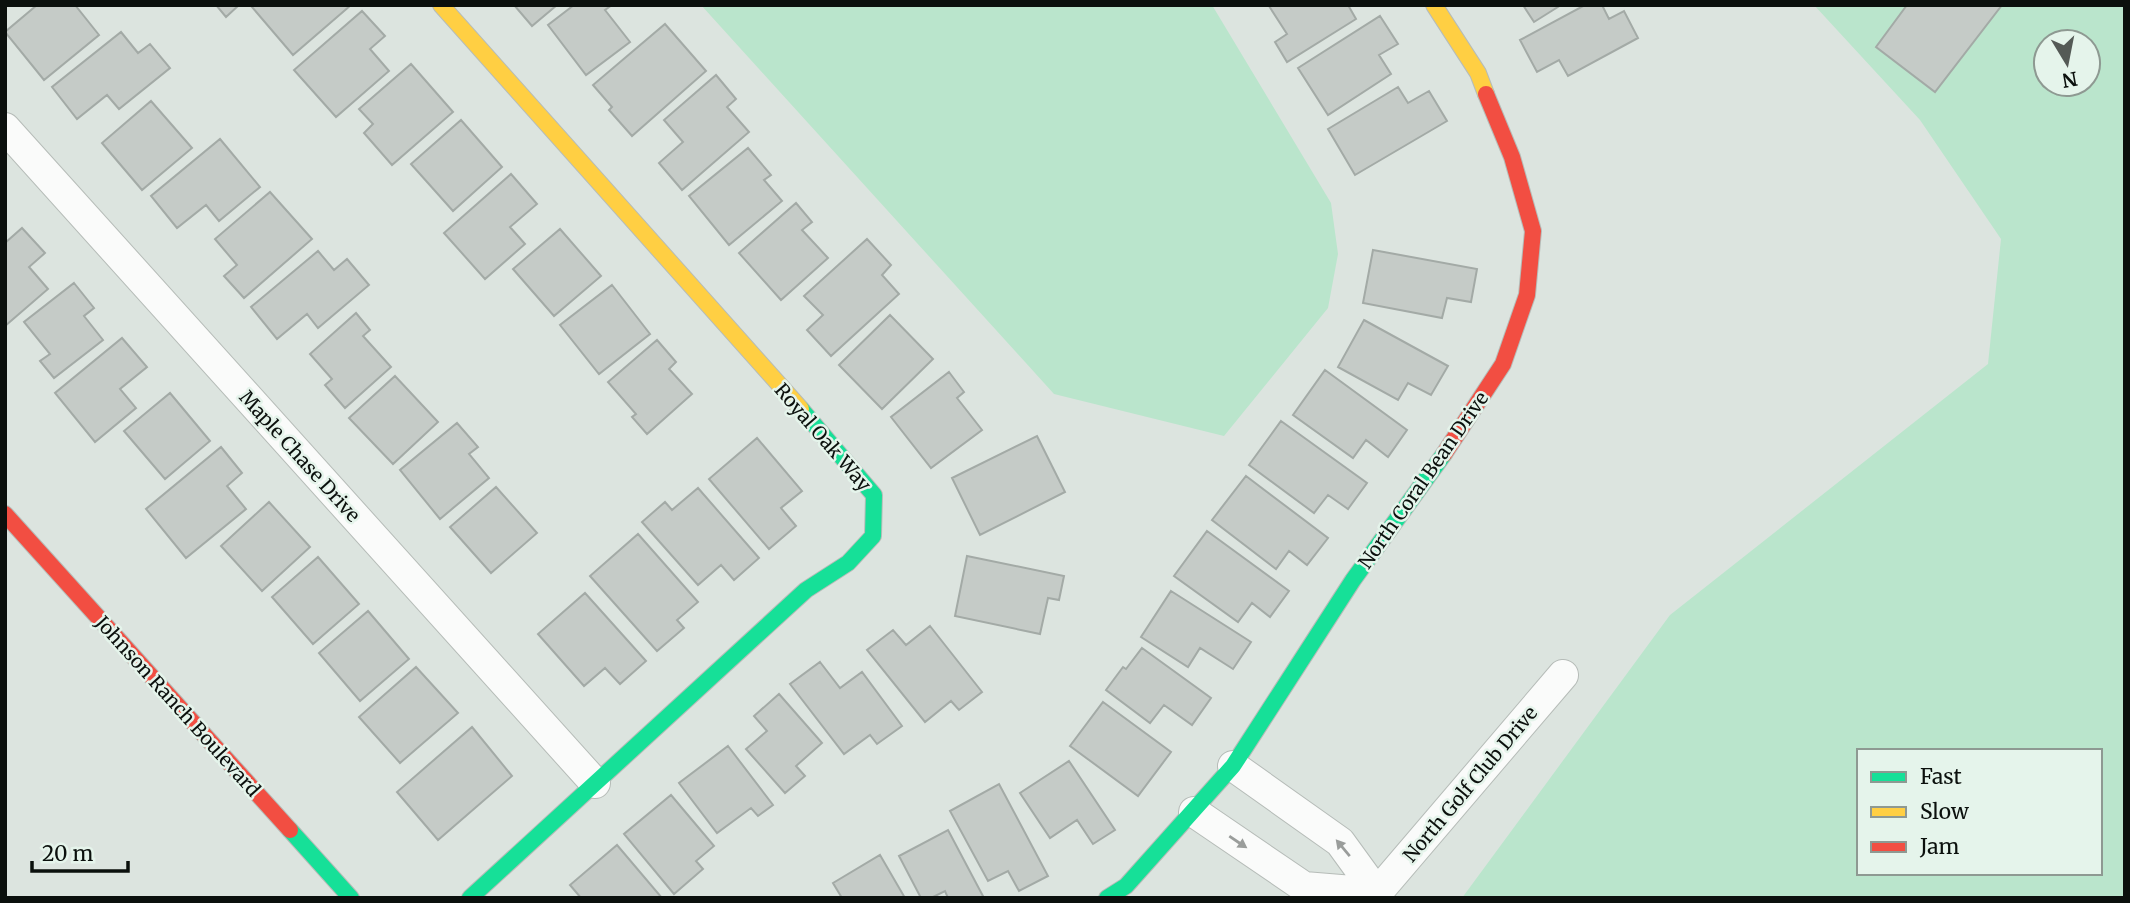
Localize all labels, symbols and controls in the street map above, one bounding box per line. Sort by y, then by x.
north arrow [2032,28,2102,98]
text: N [2060,67,2079,93]
street label: Royal Oak Way [770,378,876,496]
street label: Maple Chase Drive [235,385,365,527]
street label: North Coral Bean Drive [1353,387,1493,573]
street label: Johnson Ranch Boulevard [90,610,265,801]
street label: North Golf Club Drive [1398,701,1542,867]
legend [1857,749,2102,875]
text: Fast [1920,763,1962,790]
text: Slow [1920,798,1969,825]
scale bar [32,830,128,874]
text: Jam [1919,833,1959,860]
one-way arrow [1229,835,1247,849]
one-way arrow [1336,839,1351,856]
text: 20 m [42,840,94,867]

